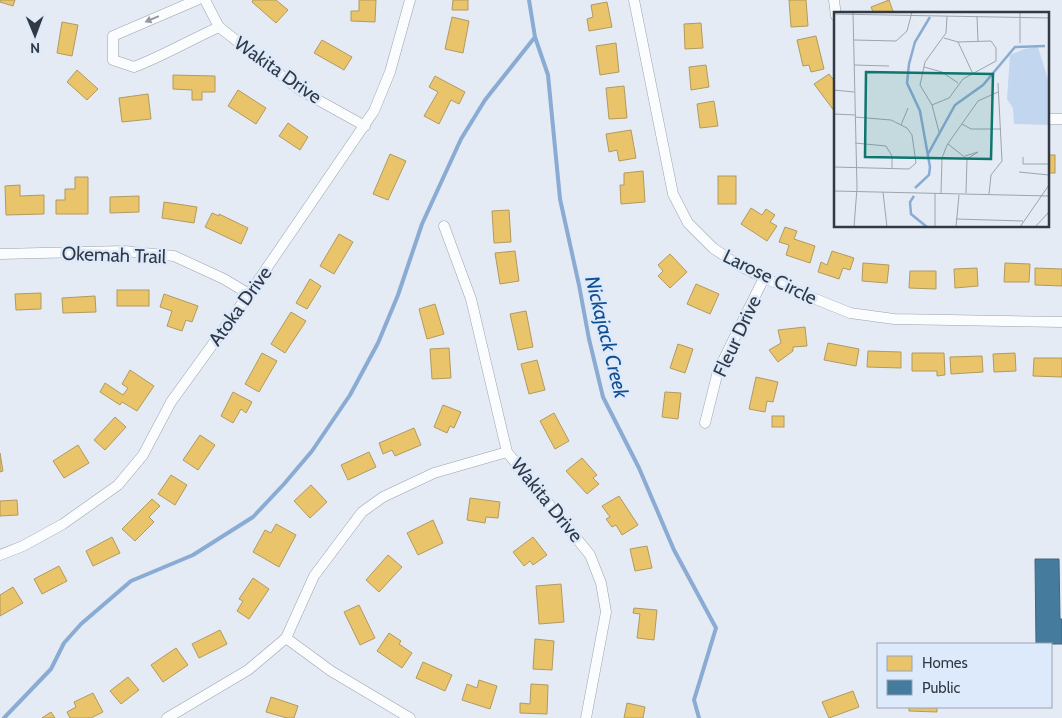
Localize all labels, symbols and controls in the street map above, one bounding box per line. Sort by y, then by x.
north arrow [10,10,60,60]
inset map [834,12,1050,228]
one-way arrow [145,16,159,24]
street label: Wakita Drive [230,32,326,109]
text: N [30,39,40,57]
street label: Okemah Trail [61,242,167,268]
street label: Larose Circle [719,244,821,310]
street label: Atoka Drive [204,262,277,350]
water label: Nickajack Creek [580,273,634,402]
street label: Fleur Drive [708,292,766,380]
street label: Wakita Drive [506,453,588,547]
legend [877,643,1052,708]
text: Homes [922,654,968,672]
text: Public [922,679,960,697]

